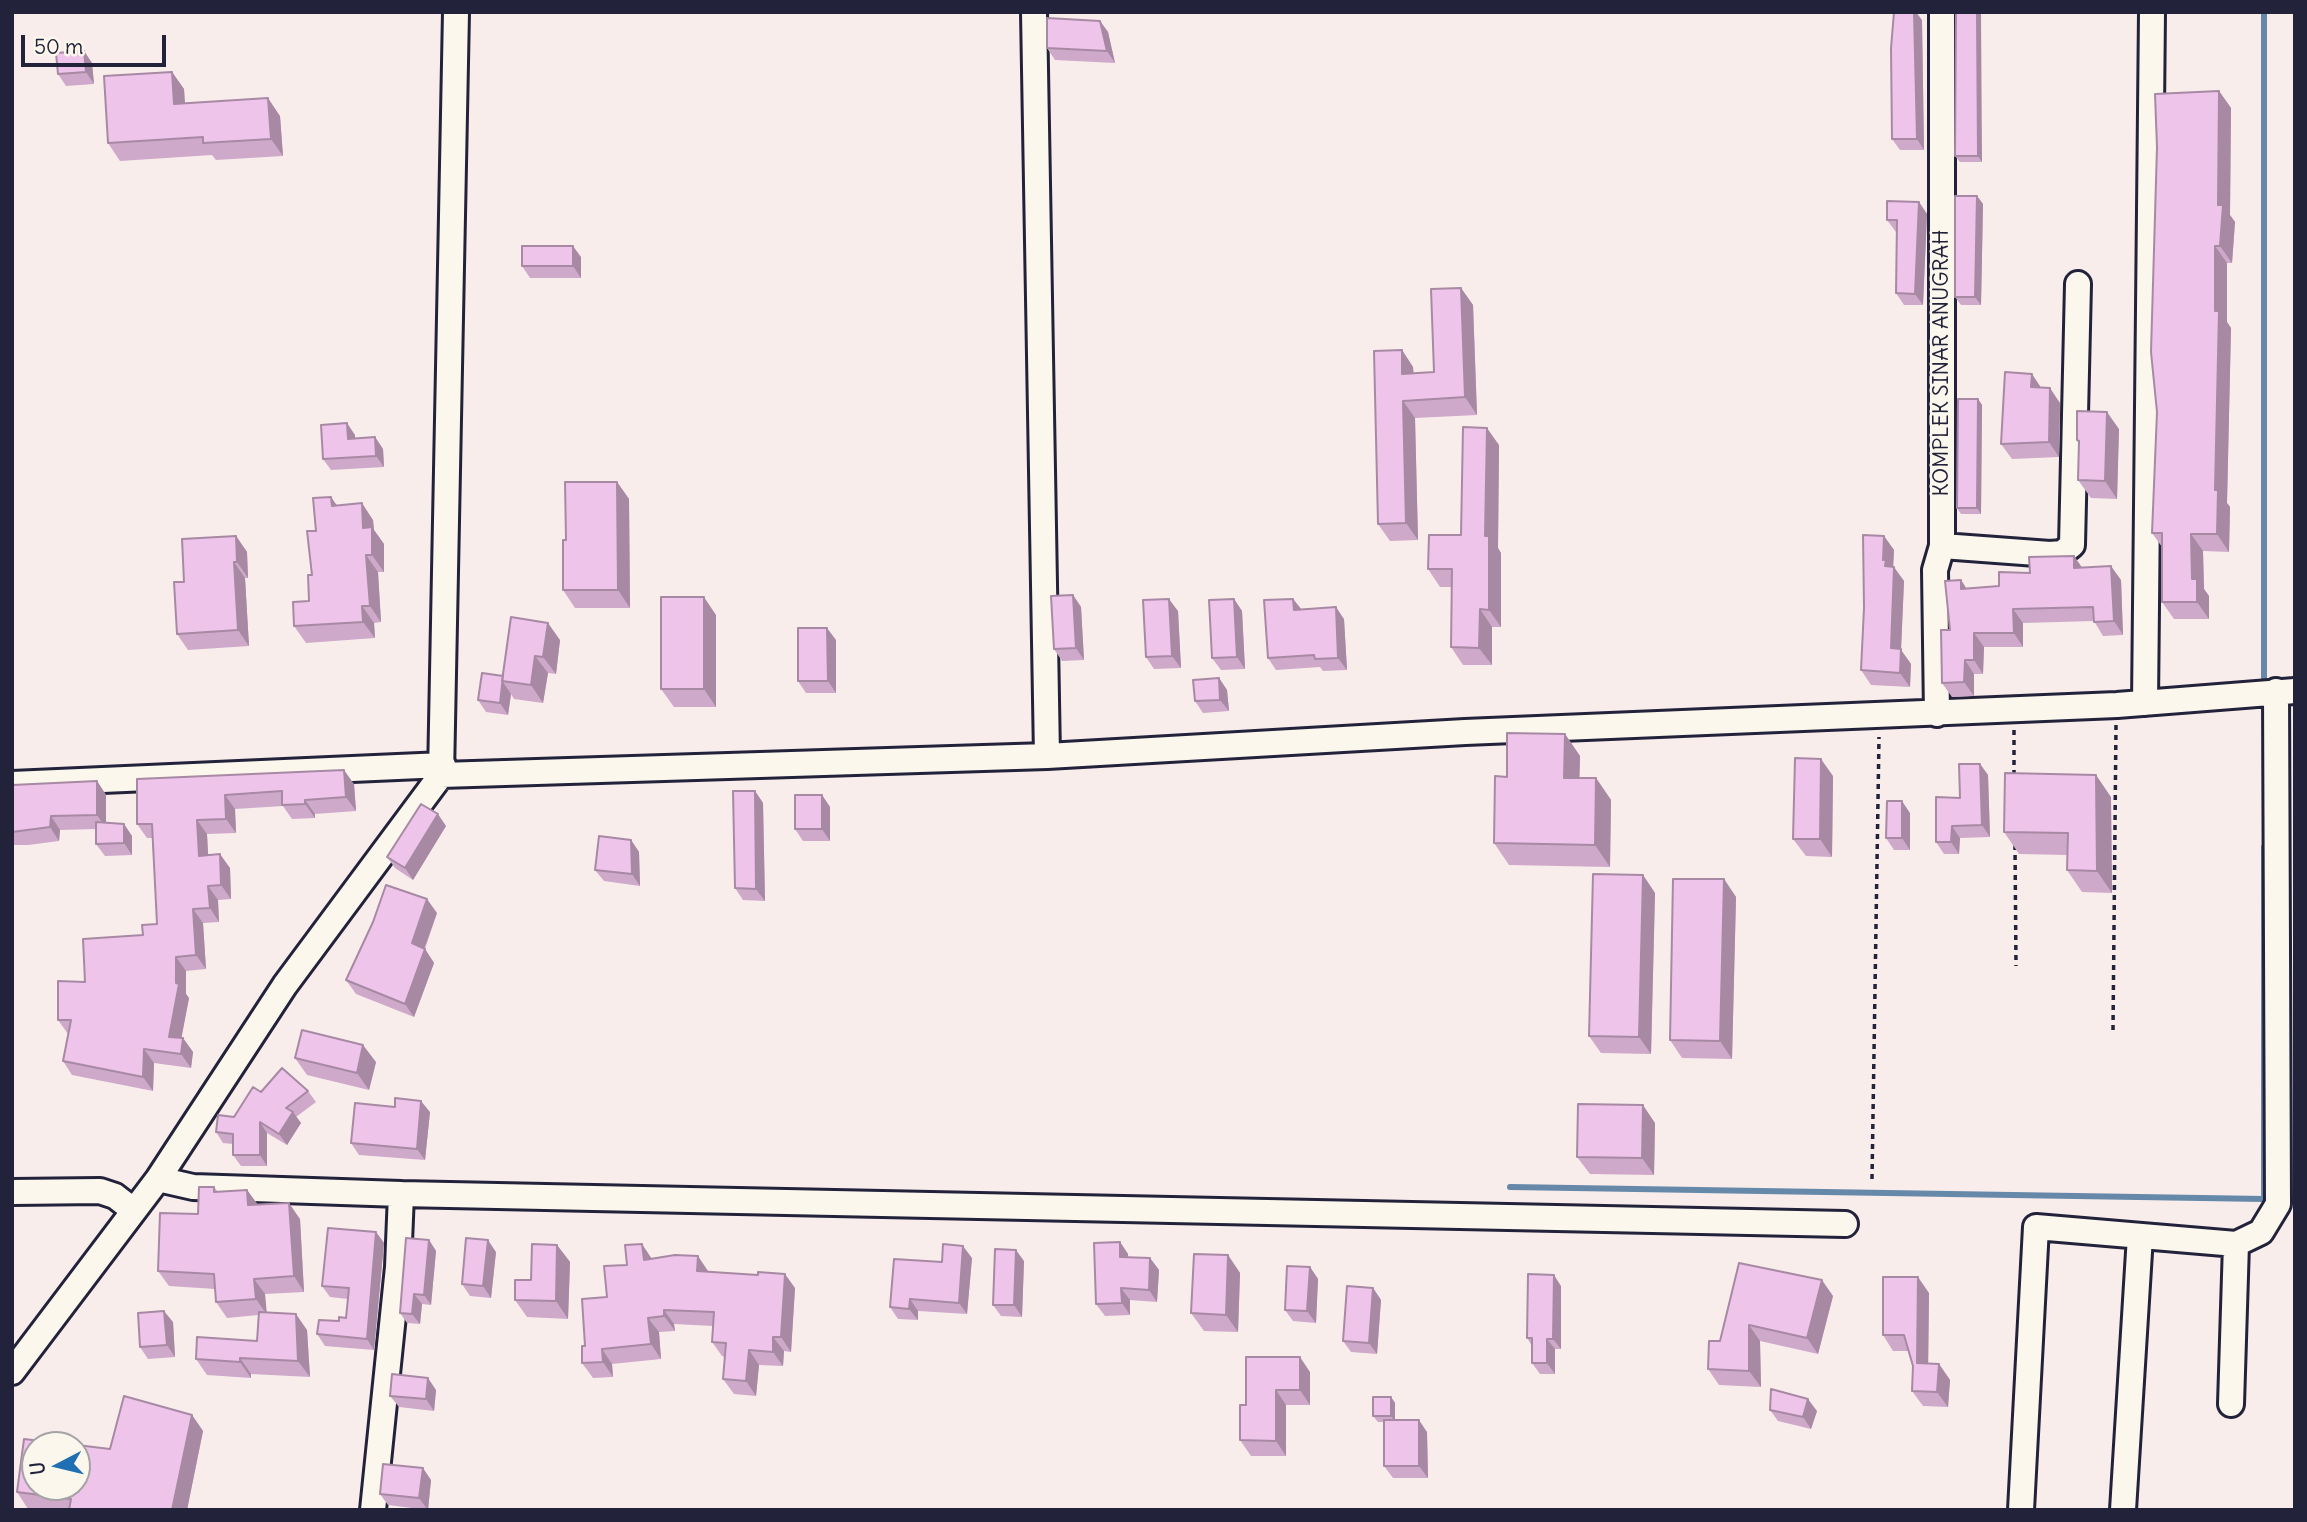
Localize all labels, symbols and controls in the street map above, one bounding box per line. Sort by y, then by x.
scale bar [24,21,170,65]
text: 50 m [34,33,83,60]
street label: KOMPLEK SINAR ANUGRAH [1929,230,1955,496]
north arrow [21,1431,91,1501]
text: U [24,1460,50,1476]

